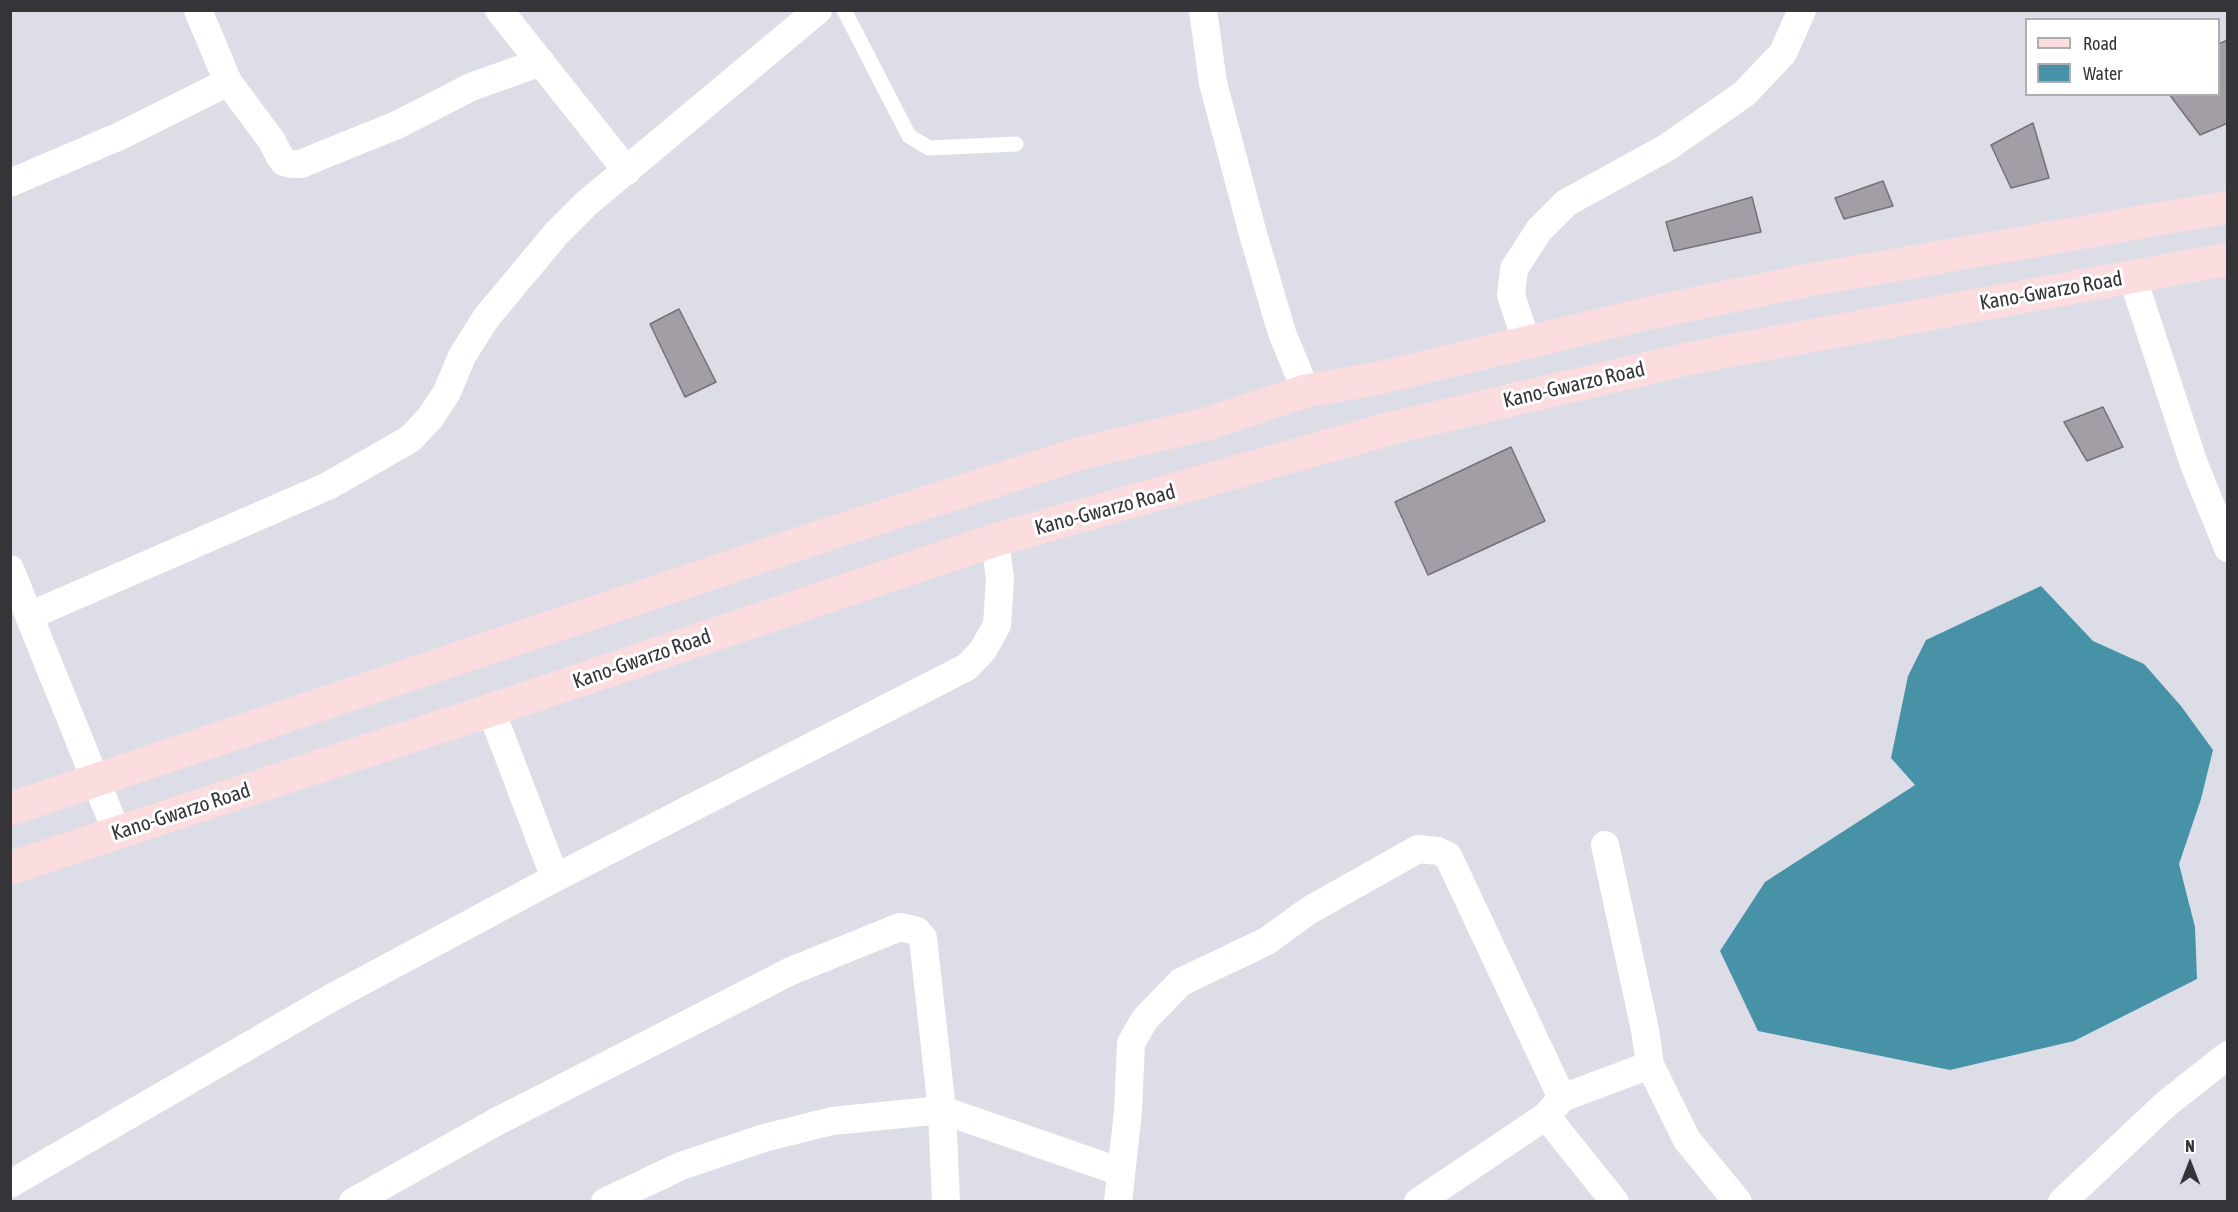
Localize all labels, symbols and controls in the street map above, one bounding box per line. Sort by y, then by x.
legend [2025,18,2220,96]
text: Road [2083,33,2117,54]
text: Water [2083,63,2122,84]
street label: Kano-Gwarzo Road [1978,266,2124,316]
street label: Kano-Gwarzo Road [1501,356,1647,414]
street label: Kano-Gwarzo Road [1032,479,1178,541]
street label: Kano-Gwarzo Road [570,624,714,694]
street label: Kano-Gwarzo Road [108,778,254,846]
north arrow [2160,1134,2220,1194]
text: N [2185,1137,2195,1155]

